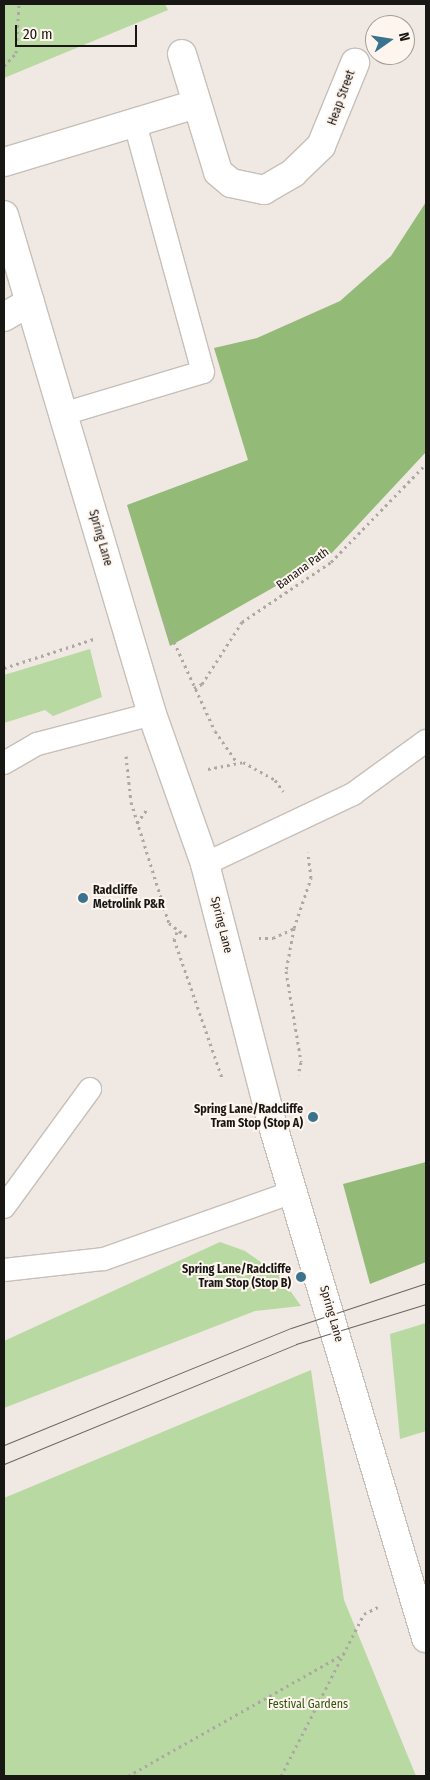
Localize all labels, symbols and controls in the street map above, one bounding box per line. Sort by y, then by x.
scale bar [18,15,140,47]
north arrow [365,15,415,65]
text: 20 m [23,25,53,43]
text: N [395,31,413,43]
street label: Heap Street [325,68,359,128]
street label: Spring Lane [85,508,115,568]
street label: Banana Path [274,545,332,593]
place label: Radcliffe Metrolink P&R [93,884,165,912]
marker: Radcliffe Metrolink P&R [77,892,89,904]
street label: Spring Lane [207,895,235,955]
place label: Spring Lane/Radcliffe Tram Stop (Stop A) [194,1103,303,1131]
marker: Spring Lane/Radcliffe Tram Stop (Stop A) [307,1111,319,1123]
place label: Spring Lane/Radcliffe Tram Stop (Stop B) [182,1263,291,1291]
marker: Spring Lane/Radcliffe Tram Stop (Stop B) [295,1271,307,1283]
street label: Spring Lane [316,1284,346,1344]
park label: Festival Gardens [268,1698,348,1712]

